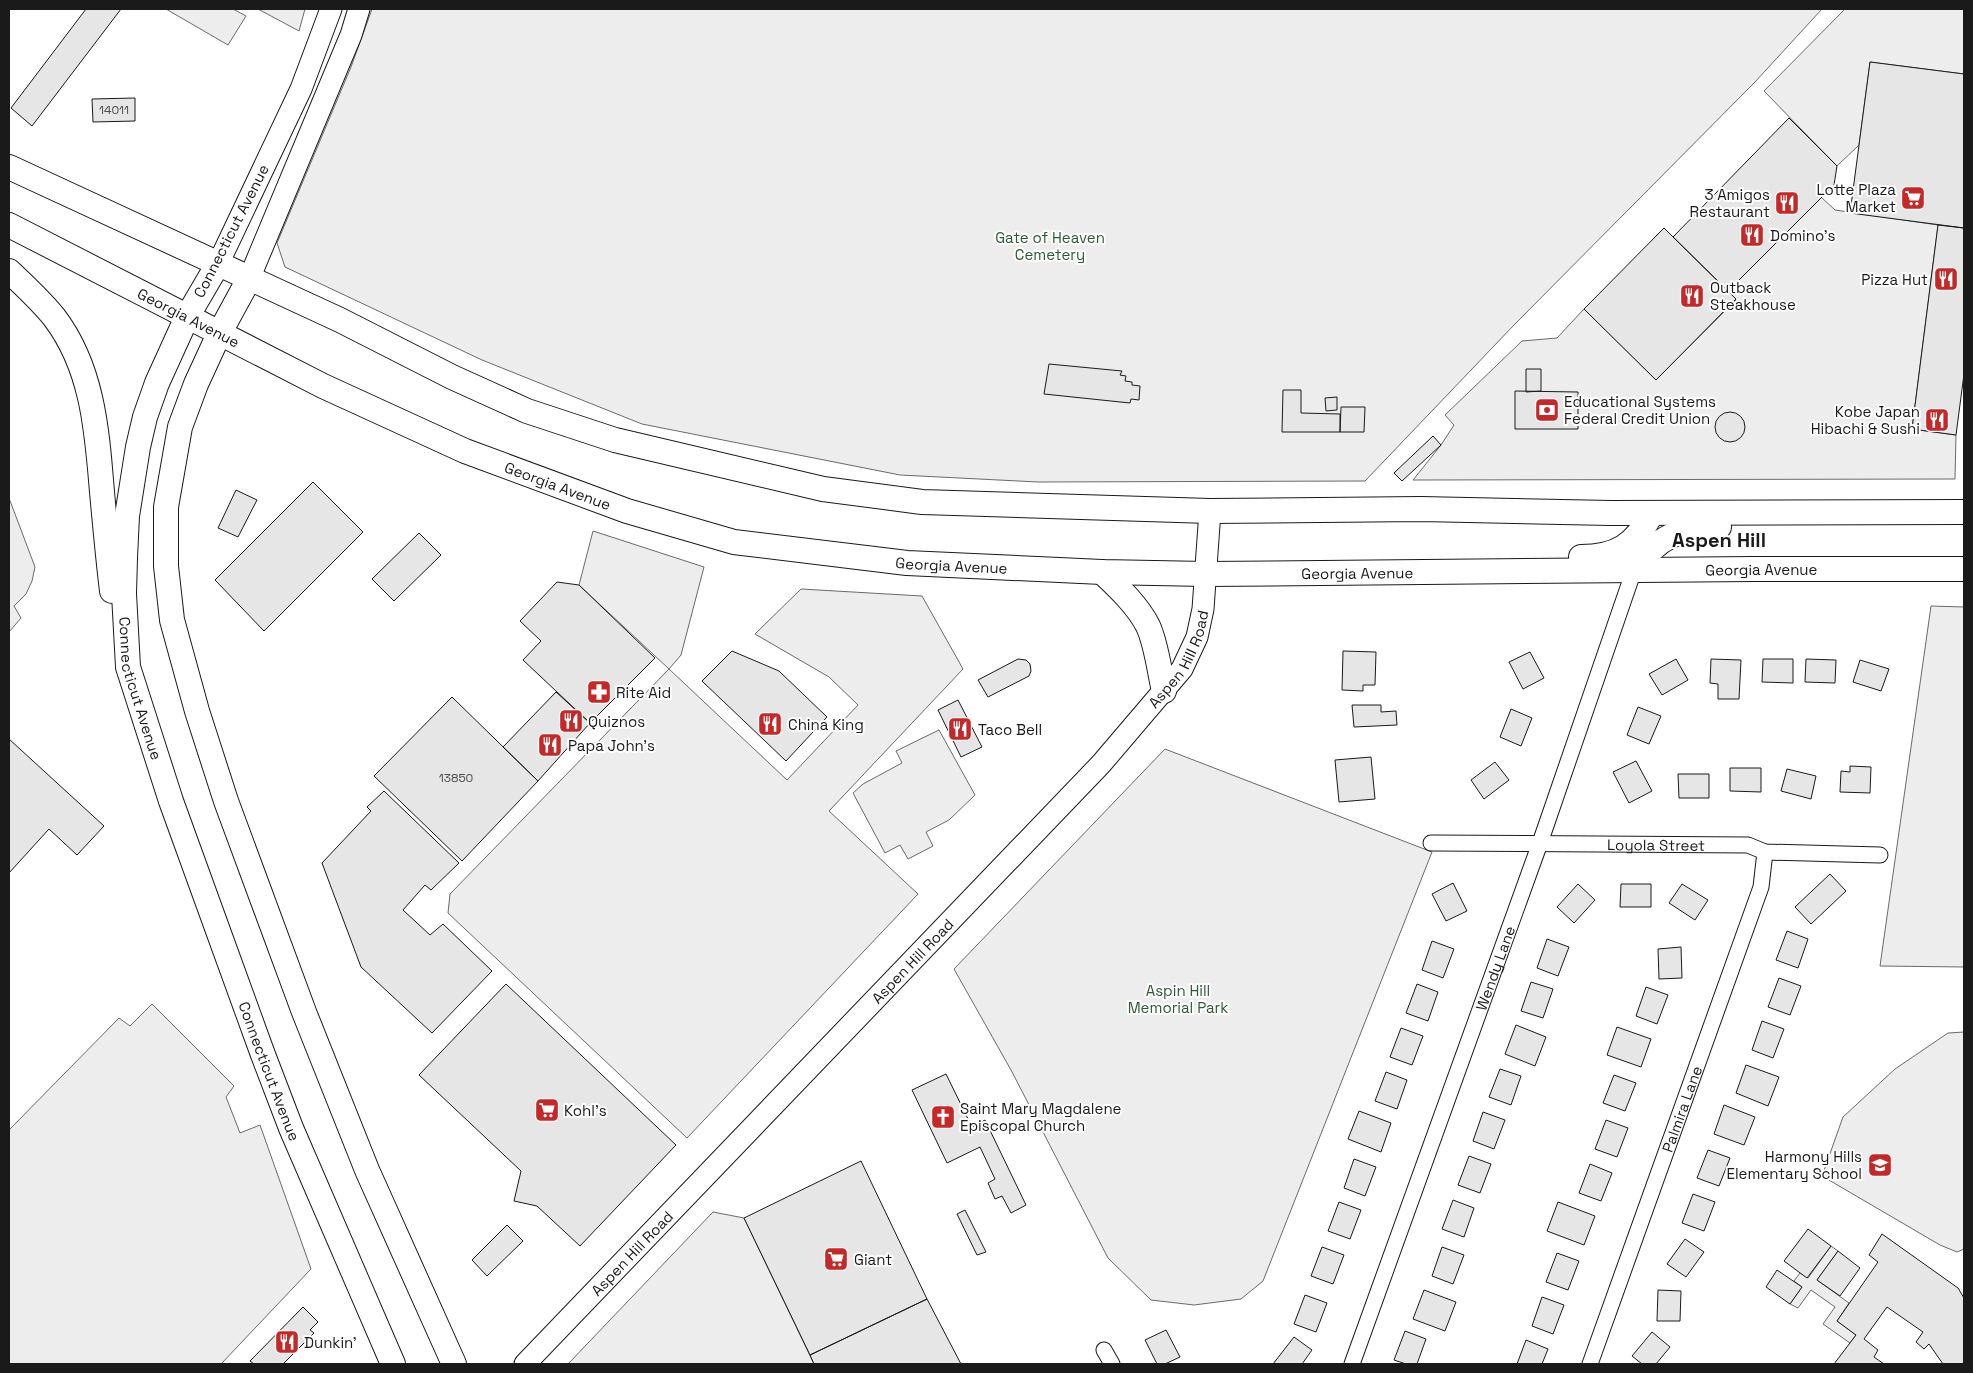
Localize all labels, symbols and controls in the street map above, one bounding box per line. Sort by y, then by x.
house number: 14011 [99,102,129,118]
street label: Connecticut Avenue [189,161,273,301]
place label: Lotte Plaza Market [1816,180,1896,216]
place label: 3 Amigos Restaurant [1690,185,1770,221]
supermarket icon: Lotte Plaza Market [1900,185,1926,211]
restaurant icon: 3 Amigos Restaurant [1774,190,1800,216]
restaurant icon: Domino's [1739,222,1765,248]
place label: Domino's [1770,226,1835,245]
park label: Gate of Heaven Cemetery [995,228,1105,264]
restaurant icon: Pizza Hut [1933,266,1959,292]
place label: Pizza Hut [1861,270,1928,289]
place label: Outback Steakhouse [1710,278,1796,314]
street label: Georgia Avenue [135,283,243,351]
restaurant icon: Outback Steakhouse [1679,283,1705,309]
place label: Educational Systems Federal Credit Union [1564,392,1716,428]
bank icon: Educational Systems Federal Credit Union [1534,397,1560,423]
place label: Kobe Japan Hibachi & Sushi [1811,402,1920,438]
restaurant icon: Kobe Japan Hibachi & Sushi [1924,407,1950,433]
street label: Georgia Avenue [502,457,614,514]
district label: Aspen Hill [1672,527,1766,553]
street label: Georgia Avenue [894,552,1008,577]
street label: Georgia Avenue [1705,560,1817,579]
street label: Georgia Avenue [1301,563,1414,583]
street label: Aspen Hill Road [1144,608,1212,712]
street label: Connecticut Avenue [116,616,167,762]
pharmacy icon: Rite Aid [586,679,612,705]
place label: Rite Aid [616,683,671,702]
restaurant icon: Quiznos [558,708,584,734]
restaurant icon: China King [757,711,783,737]
place label: Quiznos [588,712,645,731]
place label: China King [788,715,864,734]
restaurant icon: Taco Bell [947,716,973,742]
place label: Taco Bell [978,720,1042,739]
restaurant icon: Papa John's [537,732,563,758]
place label: Papa John's [568,736,655,755]
house number: 13850 [439,770,473,786]
street label: Loyola Street [1607,835,1705,854]
street label: Aspen Hill Road [867,914,957,1007]
street label: Wendy Lane [1471,923,1519,1013]
park label: Aspin Hill Memorial Park [1128,981,1228,1017]
street label: Connecticut Avenue [235,999,305,1144]
street label: Palmira Lane [1657,1063,1706,1155]
supermarket icon: Kohl's [534,1097,560,1123]
place label: Saint Mary Magdalene Episcopal Church [960,1099,1122,1135]
place label: Kohl's [564,1101,607,1120]
church icon: Saint Mary Magdalene Episcopal Church [930,1104,956,1130]
place label: Harmony Hills Elementary School [1726,1147,1862,1183]
school or university icon: Harmony Hills Elementary School [1867,1152,1893,1178]
street label: Aspen Hill Road [587,1206,677,1299]
supermarket icon: Giant [823,1246,849,1272]
place label: Giant [854,1250,892,1269]
restaurant icon: Dunkin' [274,1329,300,1355]
place label: Dunkin' [304,1333,357,1352]

